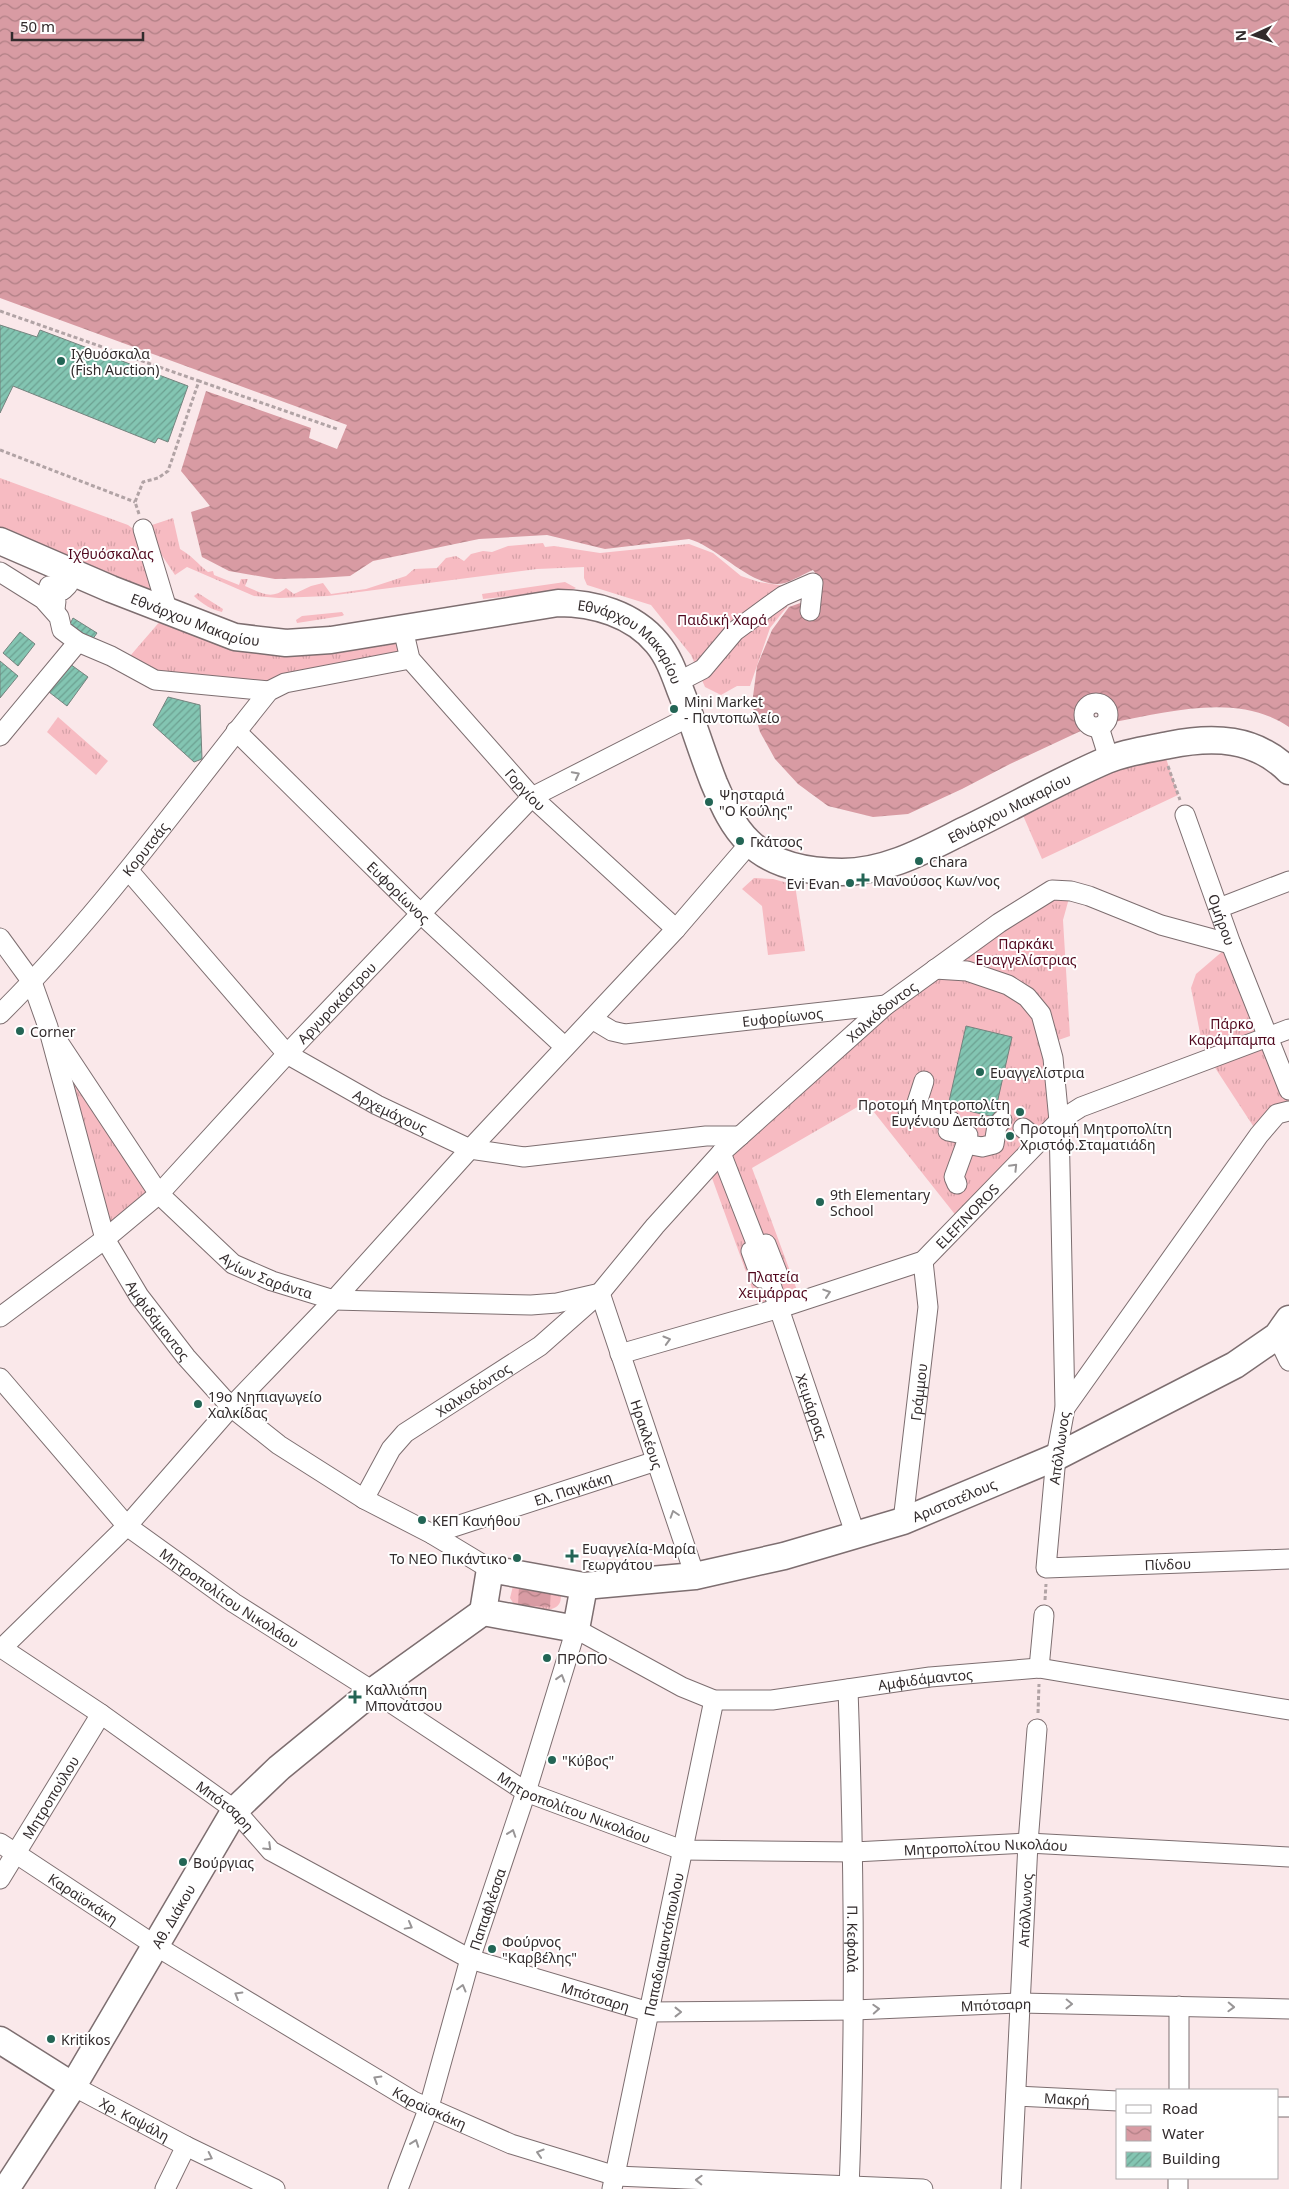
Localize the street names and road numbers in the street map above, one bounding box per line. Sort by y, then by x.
street label: Εθνάρχου Μακαρίου [128,588,261,649]
street label: Εθνάρχου Μακαρίου [576,595,687,687]
street label: Γοργίου [501,764,550,815]
street label: Εθνάρχου Μακαρίου [944,769,1074,847]
street label: Κορυτσάς [118,818,172,880]
street label: Ευφορίωνος [363,857,434,927]
street label: Ομήρου [1204,891,1240,948]
street label: Αργυροκάστρου [293,957,380,1048]
street label: Χαλκόδοντος [842,976,920,1046]
street label: Ευφορίωνος [741,1003,824,1030]
street label: Αρχεμάχους [350,1084,431,1137]
street label: ELEFINOROS [931,1179,1003,1253]
street label: Αγίων Σαράντα [216,1248,315,1303]
street label: Αμφιδάμαντος [122,1277,195,1364]
street label: Χαλκοδόντος [432,1358,514,1420]
street label: Γράμμου [905,1362,931,1422]
street label: Χειμάρρας [792,1371,832,1443]
street label: Ηρακλέους [627,1397,668,1472]
street label: Απόλλωνος [1044,1410,1074,1486]
street label: Ελ. Παγκάκη [531,1467,614,1510]
street label: Αριστοτέλους [909,1474,999,1526]
street label: Μητροπολίτου Νικολάου [156,1543,303,1651]
street label: Πίνδου [1144,1553,1192,1574]
street label: Αμφιδάμαντος [877,1664,974,1694]
street label: Μητροπούλου [17,1752,83,1842]
street label: Μητροπολίτου Νικολάου [494,1767,654,1847]
street label: Μπότσαρη [193,1776,259,1835]
street label: Μητροπολίτου Νικολάου [903,1833,1068,1859]
street label: Παπαφλέσσα [464,1865,509,1952]
street label: Καραϊσκάκη [45,1868,122,1928]
street label: Παπαδιαμαντόπουλου [639,1871,687,2018]
street label: Απόλλωνος [1013,1873,1036,1948]
street label: Αθ. Διάκου [147,1881,199,1951]
street label: Π. Κεφαλά [844,1905,863,1973]
street label: Μπότσαρη [559,1977,632,2015]
street label: Μπότσαρη [960,1993,1032,2015]
street label: Καραϊσκάκη [389,2082,470,2133]
street label: Μακρή [1044,2088,1090,2109]
street label: Χρ. Καψάλη [97,2093,173,2145]

